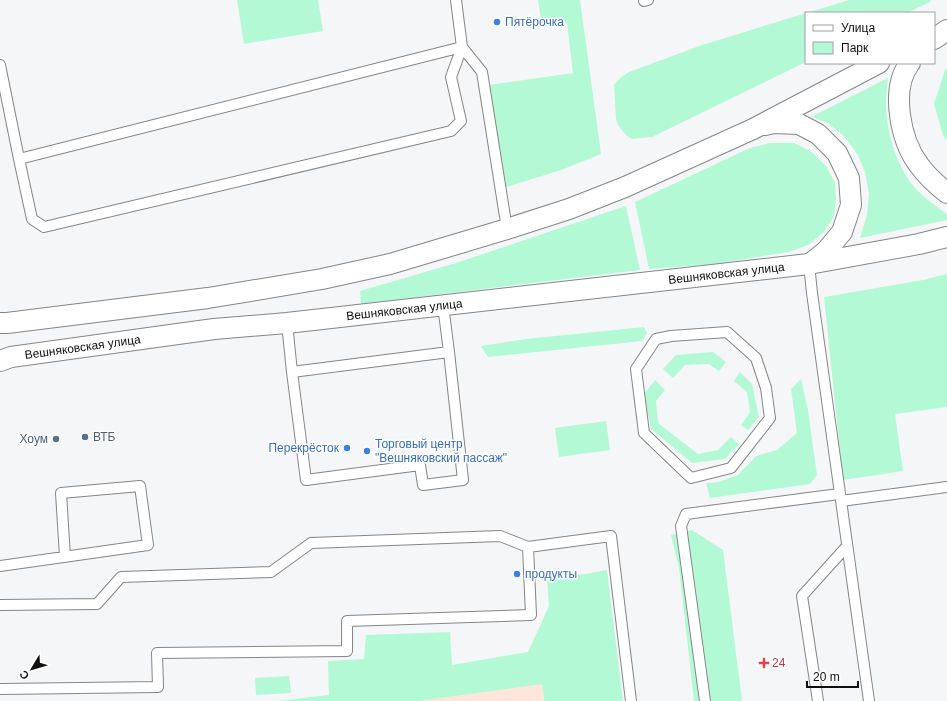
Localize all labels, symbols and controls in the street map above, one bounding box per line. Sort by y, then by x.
legend [805,12,935,64]
place label: Пятёрочка [505,15,564,29]
marker: Пятёрочка [492,17,502,27]
text: Улица [841,21,875,35]
text: Парк [841,41,869,55]
street label: Вешняковская улица [667,260,786,287]
street label: Вешняковская улица [346,296,464,323]
street label: Вешняковская улица [24,332,142,362]
place label: ВТБ [93,430,116,444]
place label: Хоум [19,432,48,446]
marker: ВТБ [80,432,90,442]
marker: Хоум [51,434,61,444]
place label: Торговый центр "Вешняковский пассаж" [375,437,507,465]
place label: Перекрёсток [268,441,340,455]
marker: Перекрёсток [342,443,352,453]
marker: Торговый центр "Вешняковский пассаж" [362,446,372,456]
place label: продукты [525,567,577,581]
marker: продукты [512,569,522,579]
north arrow [12,649,52,689]
place label: 24 [772,656,786,670]
marker: 24 [759,658,769,668]
scale bar [807,663,858,689]
text: С [17,668,31,682]
text: 20 m [813,670,840,684]

